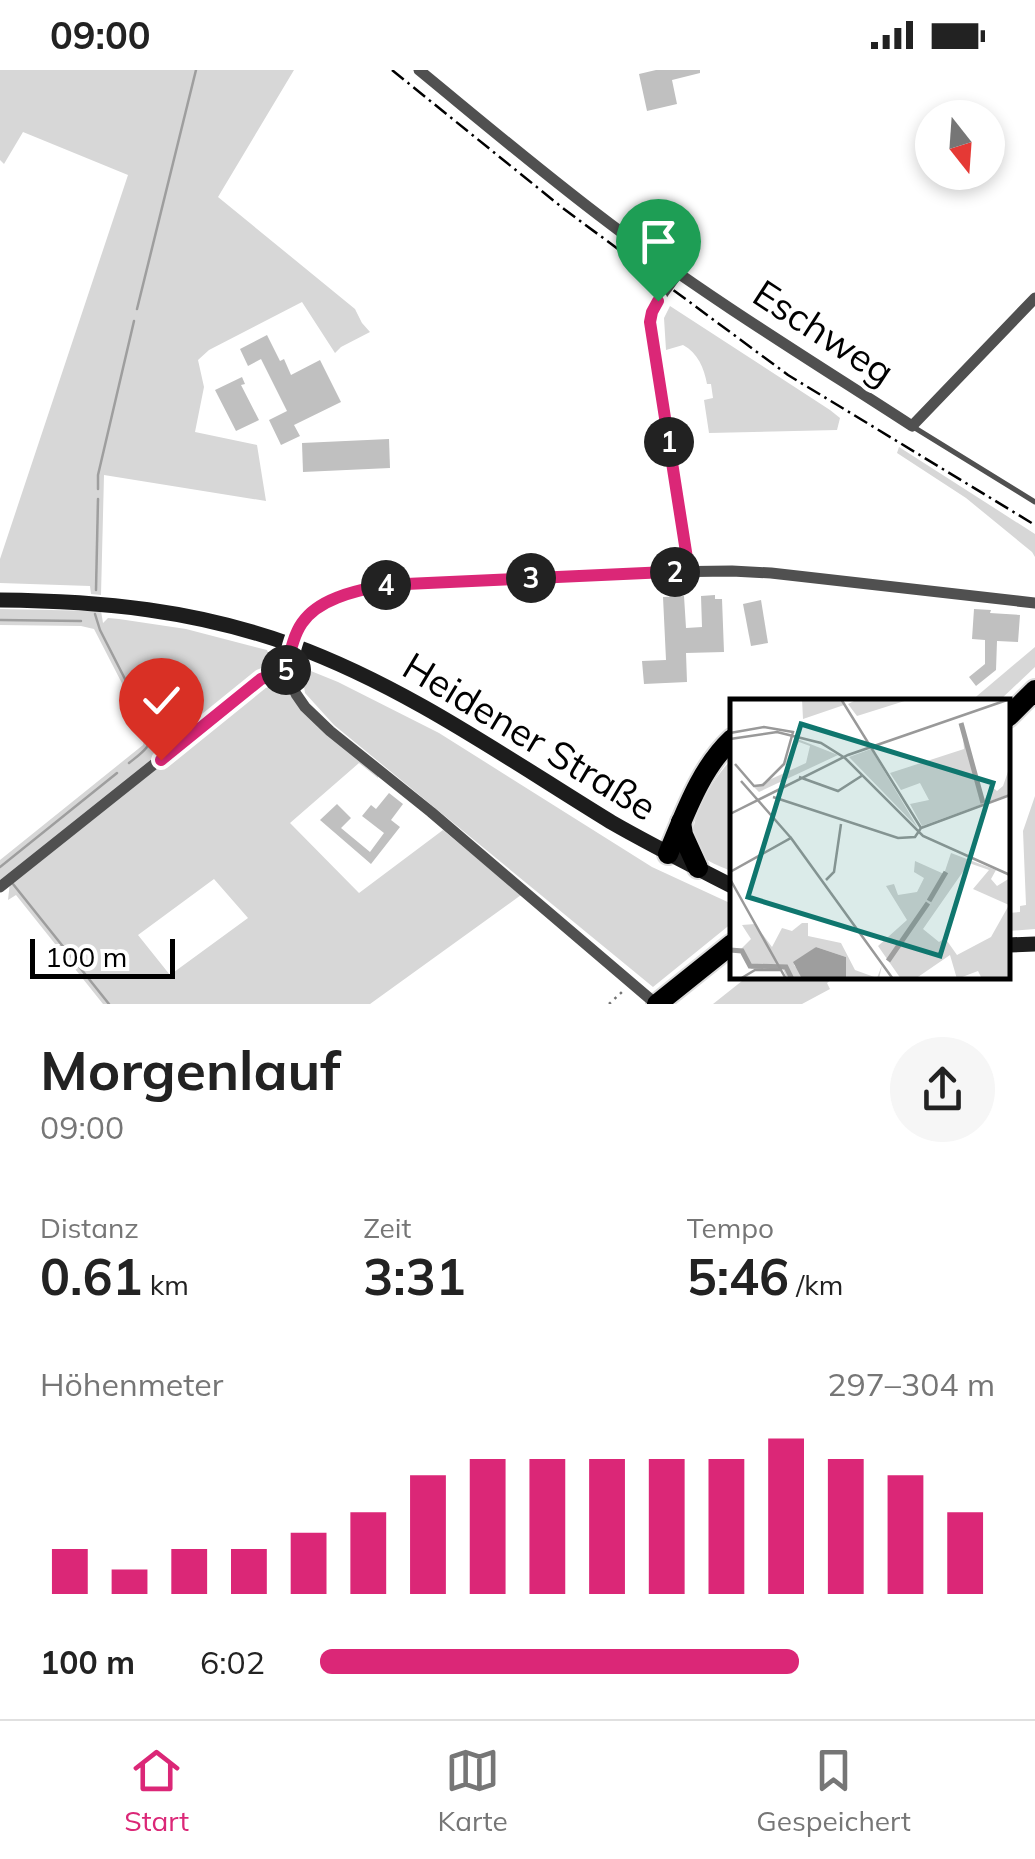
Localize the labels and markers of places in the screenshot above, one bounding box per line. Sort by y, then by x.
pin [616,199,701,302]
pin: 1 [644,417,694,467]
pin: 2 [650,547,700,597]
pin: 3 [506,553,556,603]
pin: 4 [361,560,411,610]
pin: 5 [261,645,311,695]
pin [119,658,204,761]

